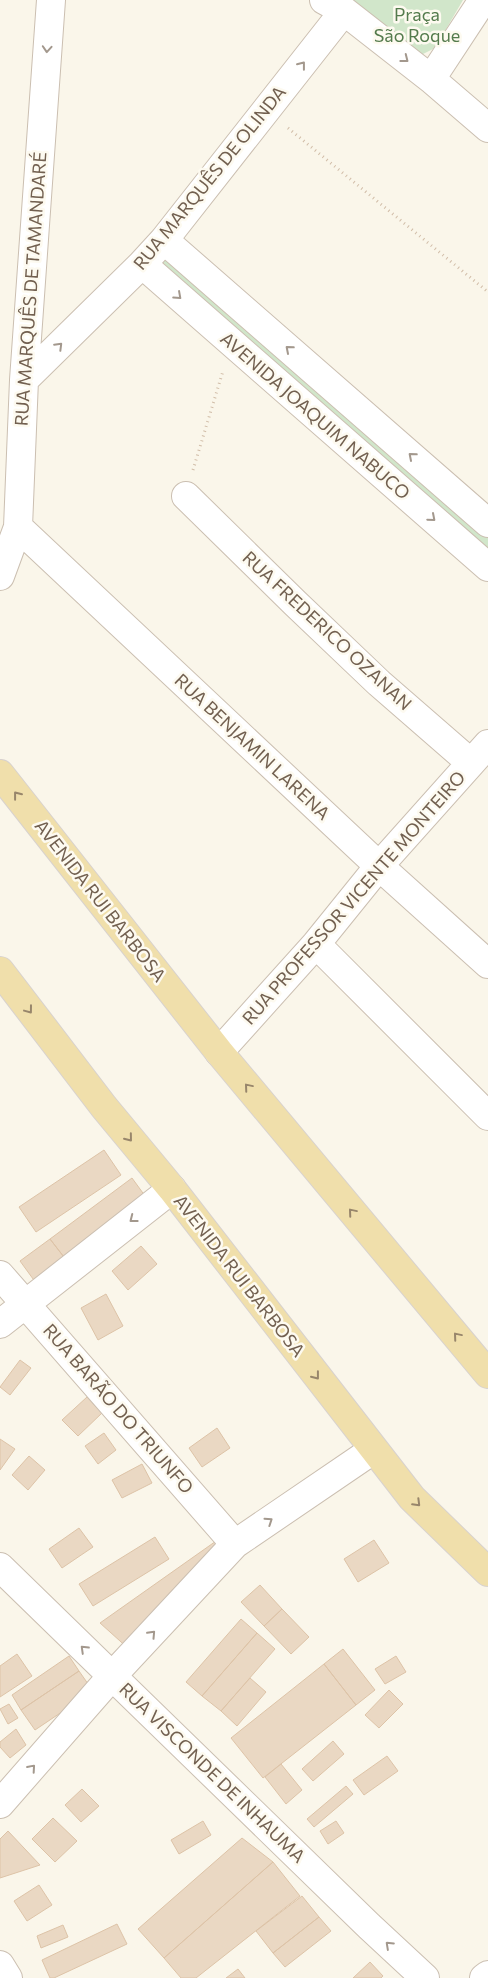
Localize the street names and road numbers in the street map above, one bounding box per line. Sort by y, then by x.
street label: RUA MARQUÊS DE OLINDA [128,81,290,274]
street label: RUA MARQUÊS DE TAMANDARÉ [9,151,51,427]
street label: AVENIDA JOAQUIM NABUCO [216,327,415,504]
street label: RUA FREDERICO OZANAN [239,546,417,714]
street label: RUA BENJAMIN LARENA [170,669,335,824]
street label: RUA PROFESSOR VICENTE MONTEIRO [237,766,469,1029]
street label: AVENIDA RUI BARBOSA [31,815,171,986]
street label: AVENIDA RUI BARBOSA [170,1190,310,1361]
street label: RUA BARÃO DO TRIUNFO [39,1319,199,1498]
street label: RUA VISCONDE DE INHAUMA [115,1678,310,1867]

